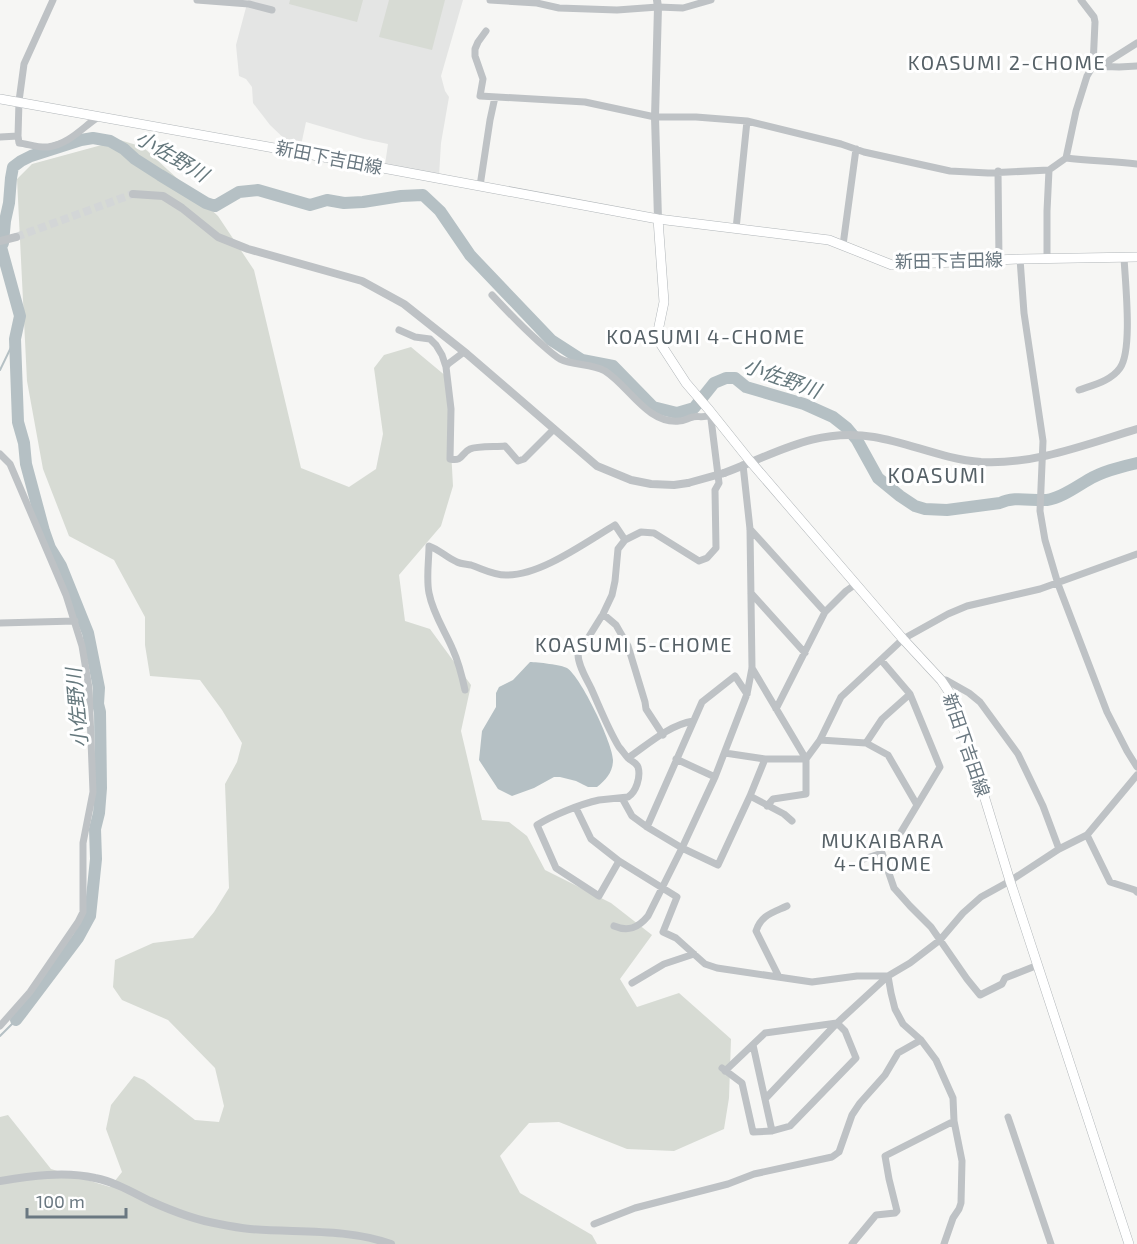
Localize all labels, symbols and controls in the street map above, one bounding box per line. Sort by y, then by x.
district label: KOASUMI 2-CHOME [908,50,1106,74]
water label: 小佐野川 [132,124,215,187]
street label: 新田下吉田線 [274,136,384,178]
street label: 新田下吉田線 [895,248,1003,272]
district label: KOASUMI 4-CHOME [606,324,806,348]
water label: 小佐野川 [741,352,826,403]
district label: KOASUMI [887,462,987,487]
district label: KOASUMI 5-CHOME [535,632,733,656]
water label: 小佐野川 [60,665,91,749]
street label: 新田下吉田線 [939,690,995,799]
district label: MUKAIBARA 4-CHOME [821,828,945,875]
scale bar [27,1181,126,1219]
text: 100 m [36,1190,85,1212]

